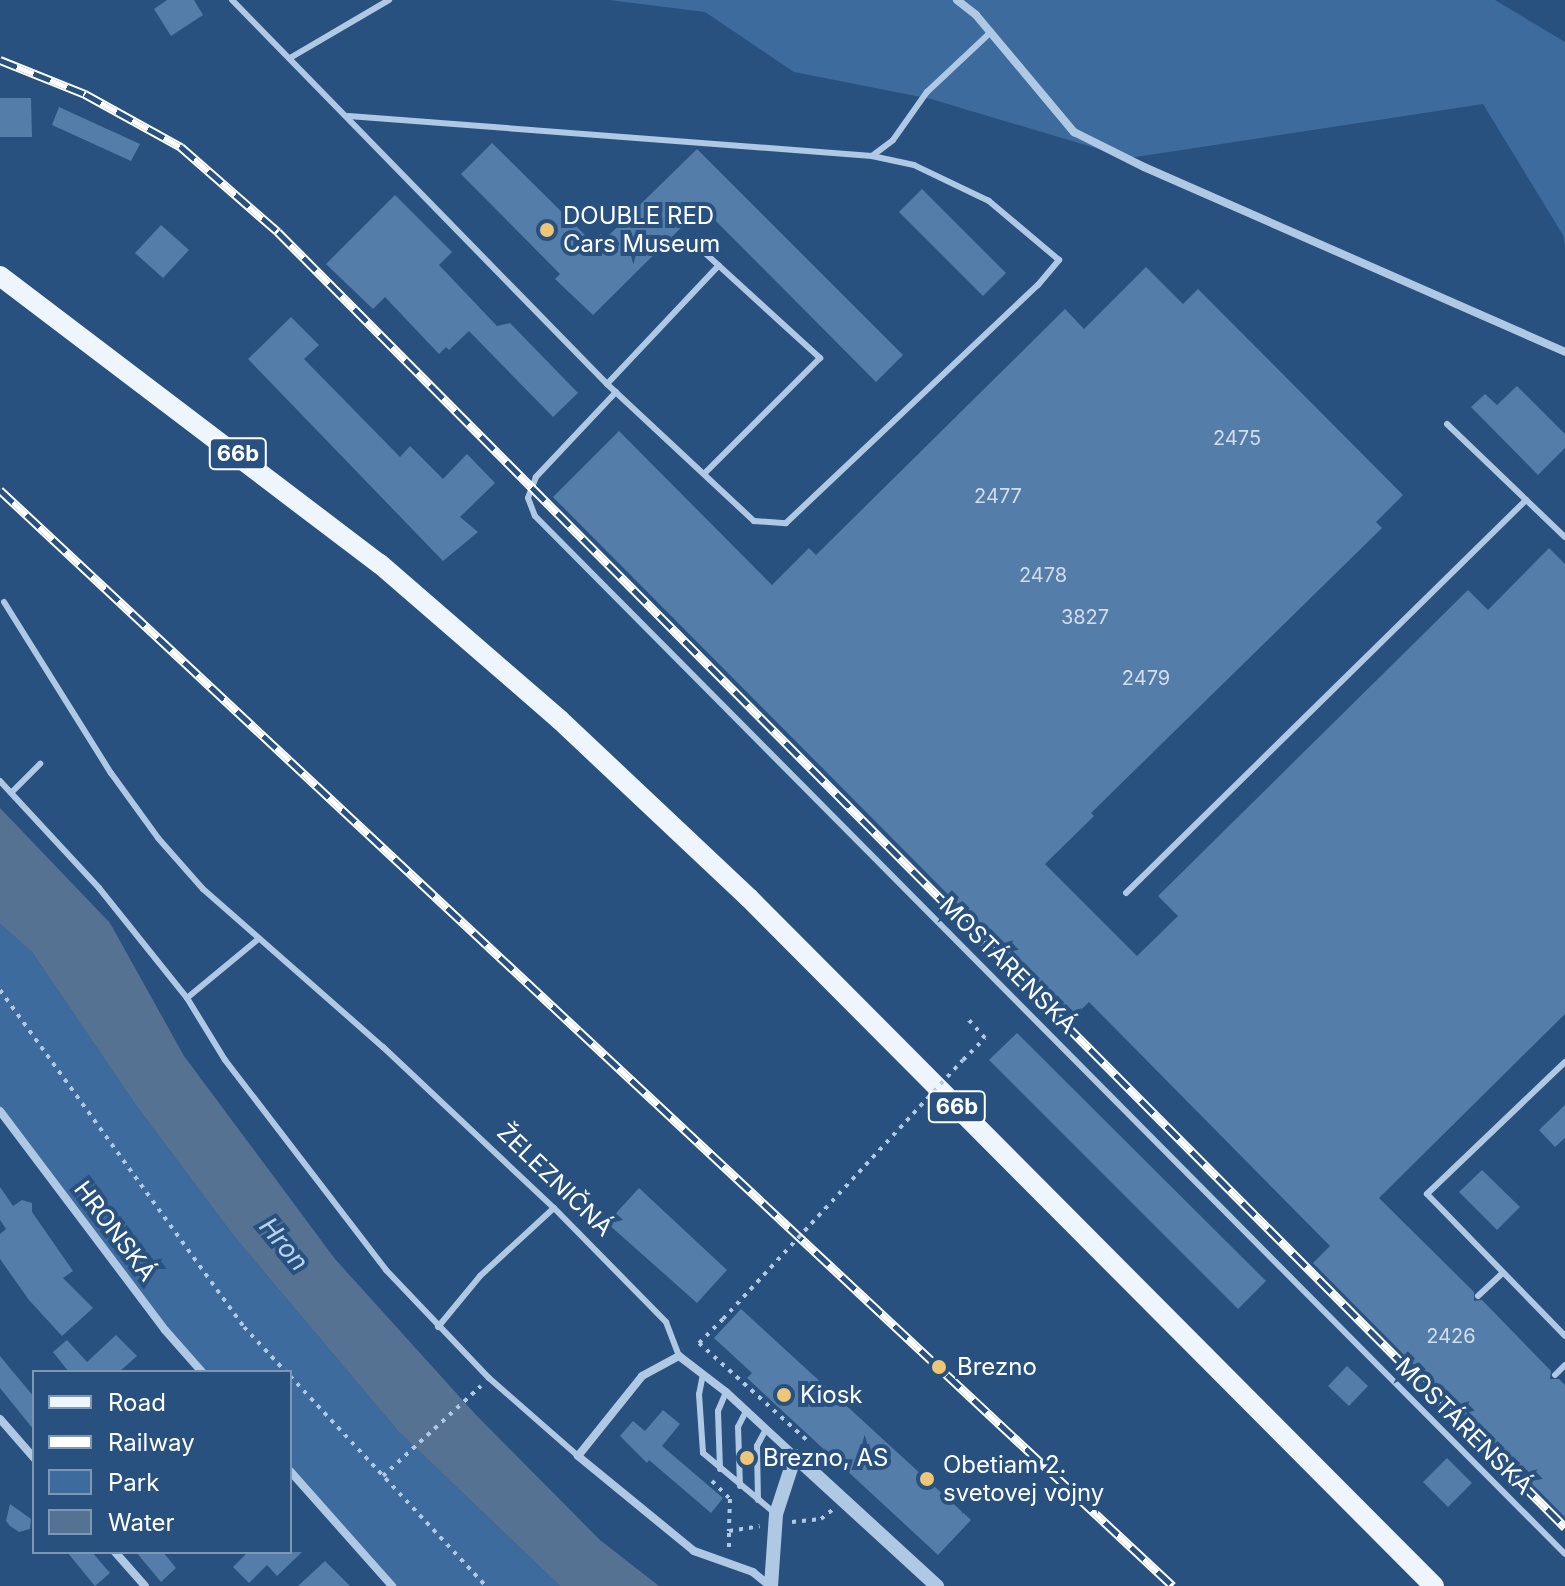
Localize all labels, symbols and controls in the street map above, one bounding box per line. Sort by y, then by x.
place label: DOUBLE RED Cars Museum [563,202,720,258]
marker: DOUBLE RED Cars Museum [538,221,556,239]
house number: 2475 [1213,426,1261,450]
road number: 66b [208,436,268,472]
house number: 2477 [974,484,1022,508]
house number: 2478 [1019,563,1067,587]
house number: 3827 [1061,605,1109,629]
house number: 2479 [1122,666,1170,690]
street label: MOSTÁRENSKÁ [934,891,1082,1039]
road number: 66b [927,1089,987,1125]
street label: ŽELEZNIČNÁ [491,1118,619,1242]
street label: HRONSKÁ [68,1175,162,1287]
water label: Hron [253,1211,315,1277]
house number: 2426 [1426,1324,1476,1348]
street label: MOSTÁRENSKÁ [1390,1352,1538,1500]
place label: Brezno [957,1353,1037,1381]
marker: Brezno [928,1356,950,1378]
legend [32,1370,292,1554]
place label: Kiosk [800,1381,863,1409]
marker: Kiosk [775,1386,793,1404]
text: Road [108,1388,166,1417]
text: Railway [108,1428,195,1457]
place label: Brezno, AS [763,1444,888,1472]
marker: Brezno, AS [738,1449,756,1467]
place label: Obetiam 2. svetovej vojny [943,1451,1104,1507]
text: Park [108,1468,159,1497]
marker: Obetiam 2. svetovej vojny [918,1470,936,1488]
text: Water [108,1508,175,1537]

